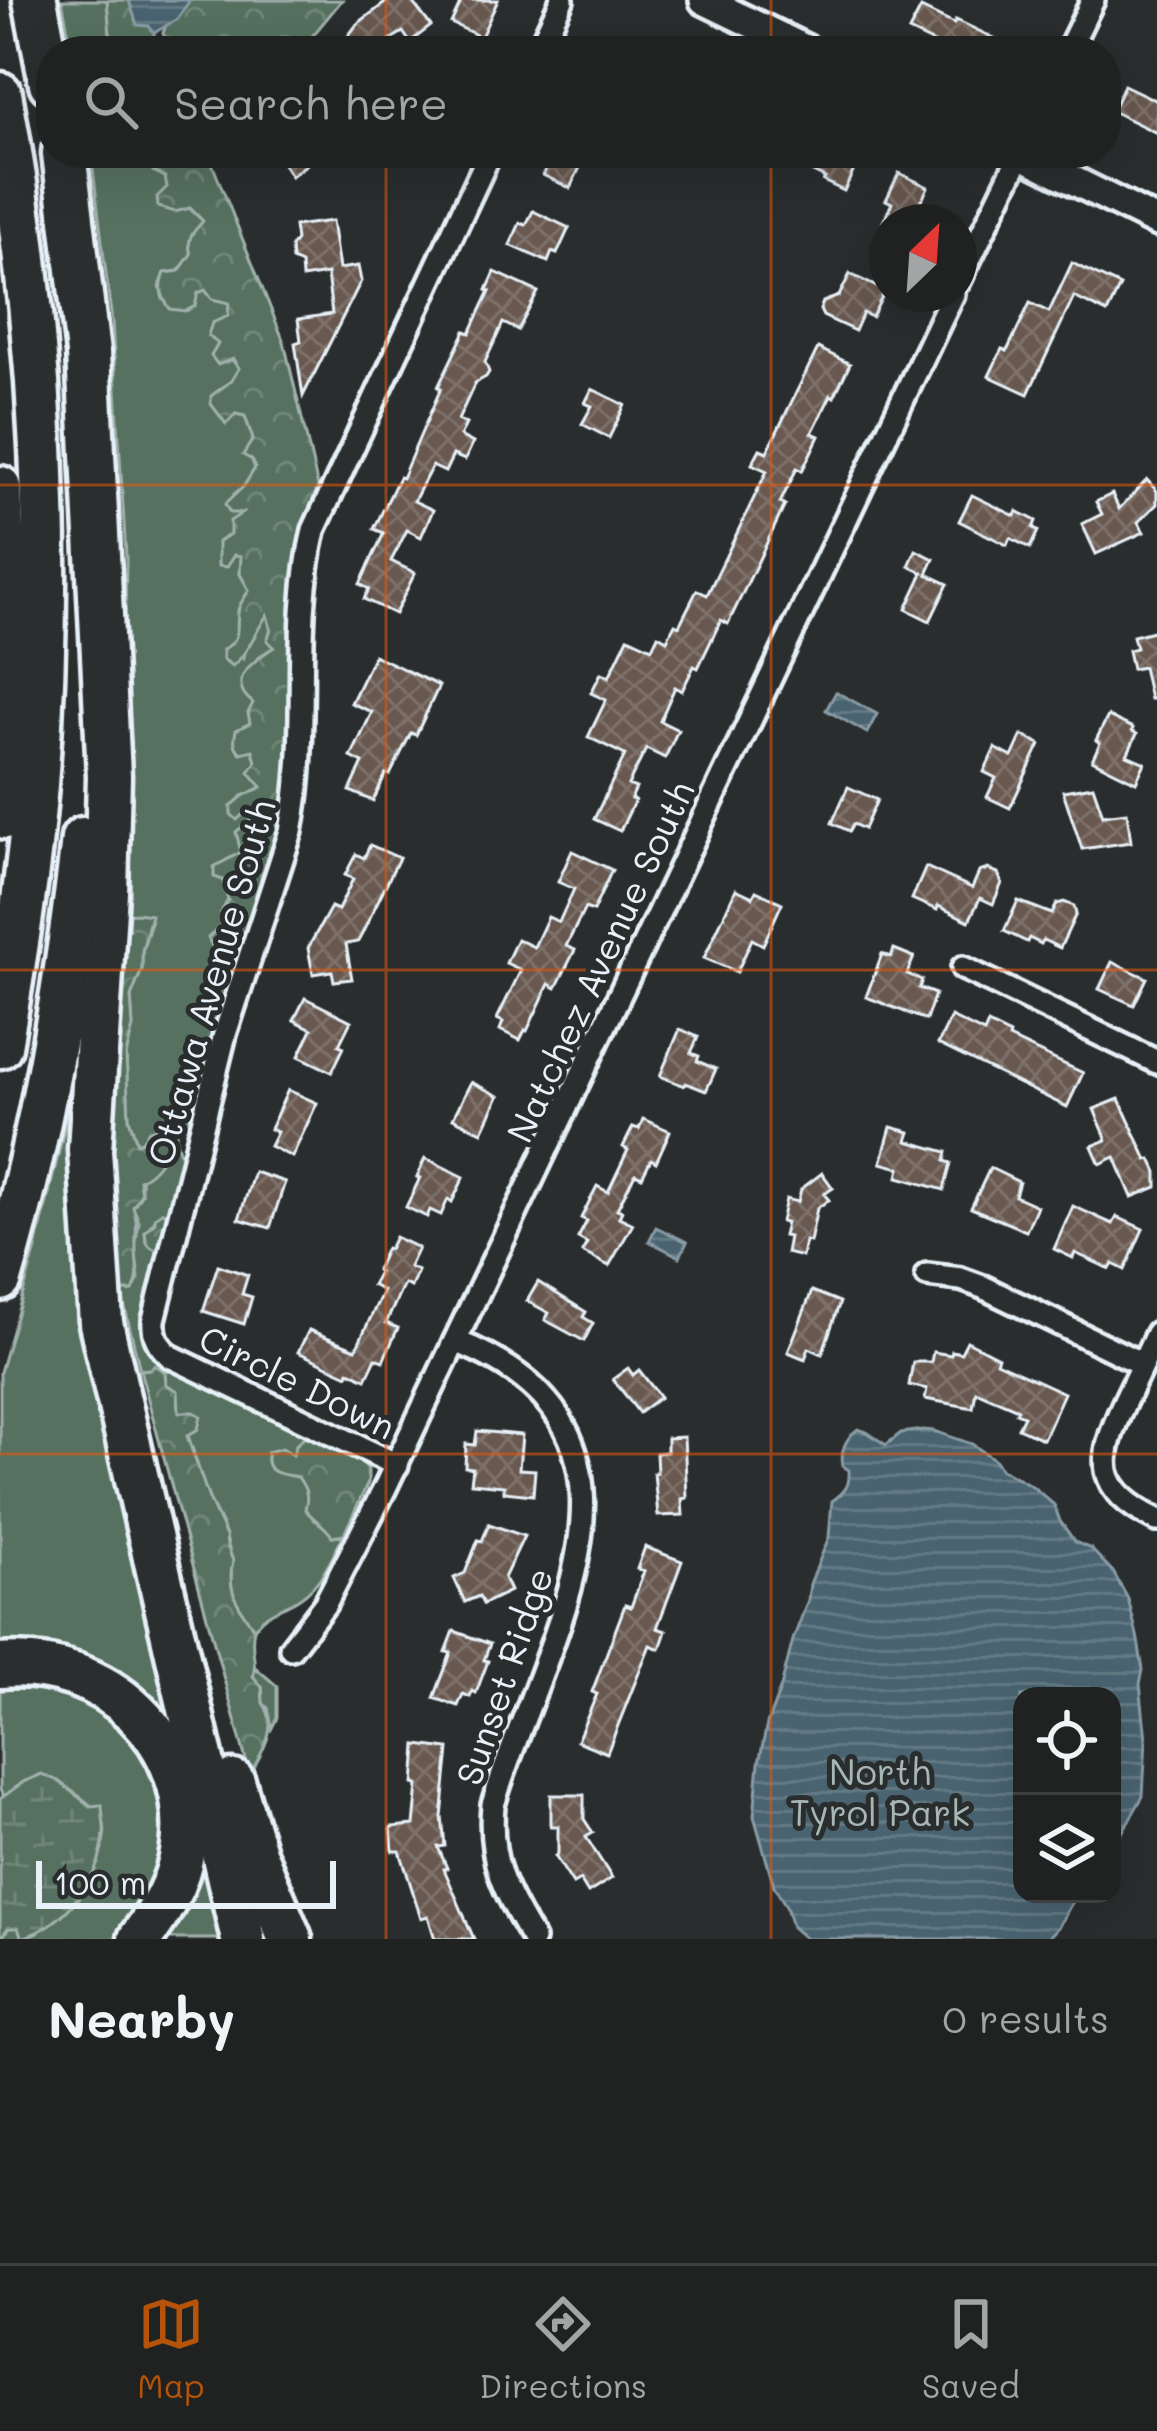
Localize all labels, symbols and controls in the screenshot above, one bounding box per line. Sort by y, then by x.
search box [36,36,1121,168]
icon: search [78,69,144,135]
text: Search here [174,73,448,131]
north arrow [869,204,977,312]
street label: Natchez Avenue South [495,773,703,1149]
street label: Ottawa Avenue South [135,794,285,1170]
street label: Circle Down [192,1313,404,1449]
street label: Sunset Ridge [444,1561,562,1791]
map controls [1013,1687,1121,1903]
button: locate [1013,1687,1121,1795]
park label: North Tyrol Park [790,1747,970,1836]
button: layers [1013,1795,1121,1903]
scale bar [36,1855,336,1908]
text: 100 m [54,1860,146,1903]
text: Nearby [48,1984,235,2051]
text: 0 results [943,1992,1109,2043]
tab: Map [137,2291,205,2406]
tab: Directions [479,2291,647,2406]
tab: Saved [922,2291,1020,2406]

